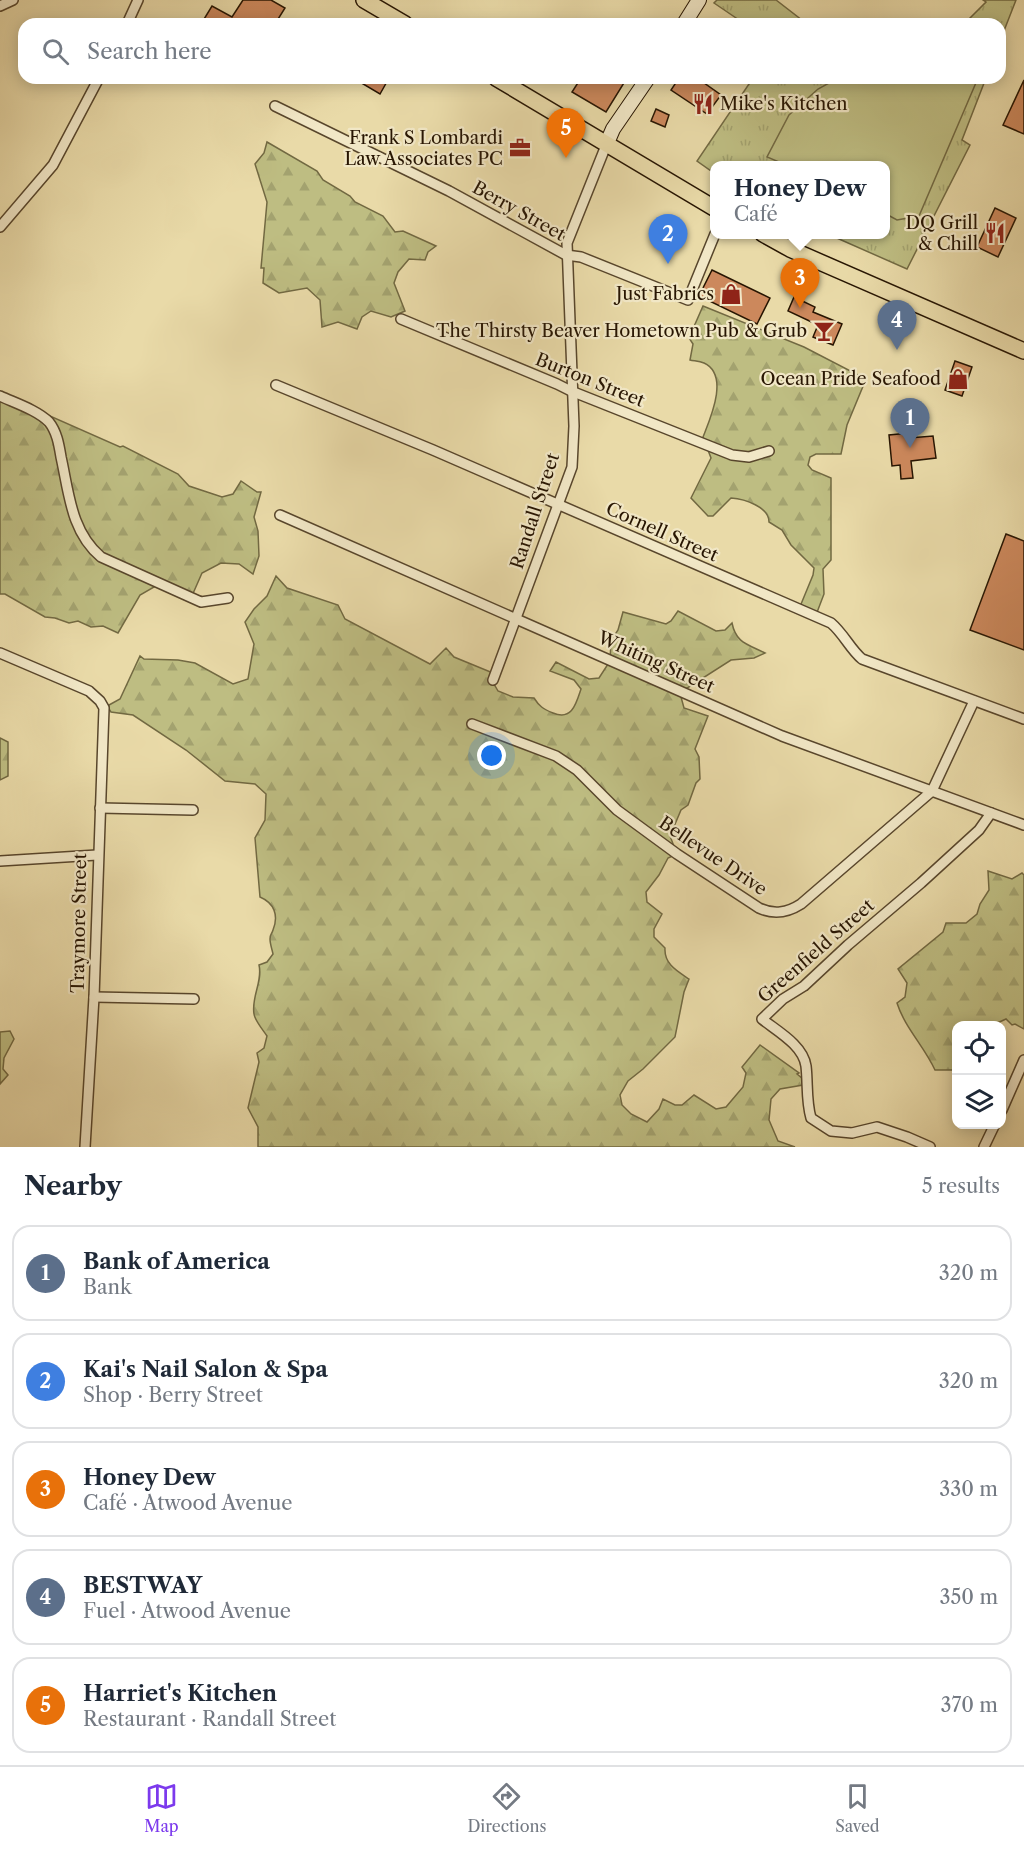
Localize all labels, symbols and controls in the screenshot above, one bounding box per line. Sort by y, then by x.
search box [18,18,1006,84]
icon: search [39,35,72,68]
text: Search here [87,38,212,65]
restaurant icon: Mike's Kitchen [691,92,715,116]
place label: Mike's Kitchen [720,93,848,115]
pin: 5 [546,108,586,158]
place label: Frank S Lombardi Law Associates PC [344,127,504,170]
office icon: Frank S Lombardi Law Associates PC [508,136,532,160]
popup [710,161,890,239]
text: Honey Dew [734,175,866,202]
street label: Berry Street [469,176,570,246]
text: Café [734,202,778,226]
place label: DQ Grill & Chill [905,212,978,255]
pin: 2 [648,214,688,264]
restaurant icon: DQ Grill & Chill [983,221,1007,245]
pin: 3 [780,258,820,308]
shop icon: Just Fabrics [719,282,743,306]
place label: Just Fabrics [613,283,714,305]
pin: 4 [878,300,916,350]
bar icon: The Thirsty Beaver Hometown Pub & Grub [812,319,836,343]
place label: The Thirsty Beaver Hometown Pub & Grub [436,320,807,342]
street label: Burton Street [532,348,648,412]
shop icon: Ocean Pride Seafood [946,367,970,391]
place label: Ocean Pride Seafood [761,368,941,390]
pin: 1 [890,398,930,448]
street label: Randall Street [506,450,564,572]
street label: Cornell Street [603,497,722,567]
street label: Whiting Street [593,626,718,698]
your location [477,741,506,770]
street label: Bellevue Drive [655,812,771,900]
street label: Traymore Street [67,852,91,993]
street label: Greenfield Street [753,894,879,1007]
map controls [952,1021,1006,1129]
button: locate [952,1021,1006,1075]
button: layers [952,1075,1006,1129]
text: Nearby [24,1170,122,1202]
text: 5 results [922,1174,1000,1198]
text: Bank of America [83,1248,270,1275]
text: 1 [41,1261,50,1285]
text: 320 m [939,1261,998,1285]
text: Bank [83,1275,132,1299]
text: Kai's Nail Salon & Spa [83,1356,328,1383]
text: 2 [40,1369,51,1393]
text: 320 m [939,1369,998,1393]
text: Shop · Berry Street [83,1383,263,1407]
text: Honey Dew [83,1464,216,1491]
text: 3 [40,1477,51,1501]
text: 330 m [939,1477,998,1501]
text: Café · Atwood Avenue [83,1491,293,1515]
text: BESTWAY [83,1572,202,1599]
text: 4 [40,1585,51,1609]
text: 350 m [940,1585,998,1609]
text: Fuel · Atwood Avenue [83,1599,291,1623]
text: Harriet's Kitchen [83,1680,277,1707]
text: 5 [40,1693,51,1717]
text: 370 m [941,1693,998,1717]
text: Restaurant · Randall Street [83,1707,336,1731]
tab: Map [144,1780,179,1836]
tab: Directions [467,1780,546,1836]
tab: Saved [835,1780,880,1836]

